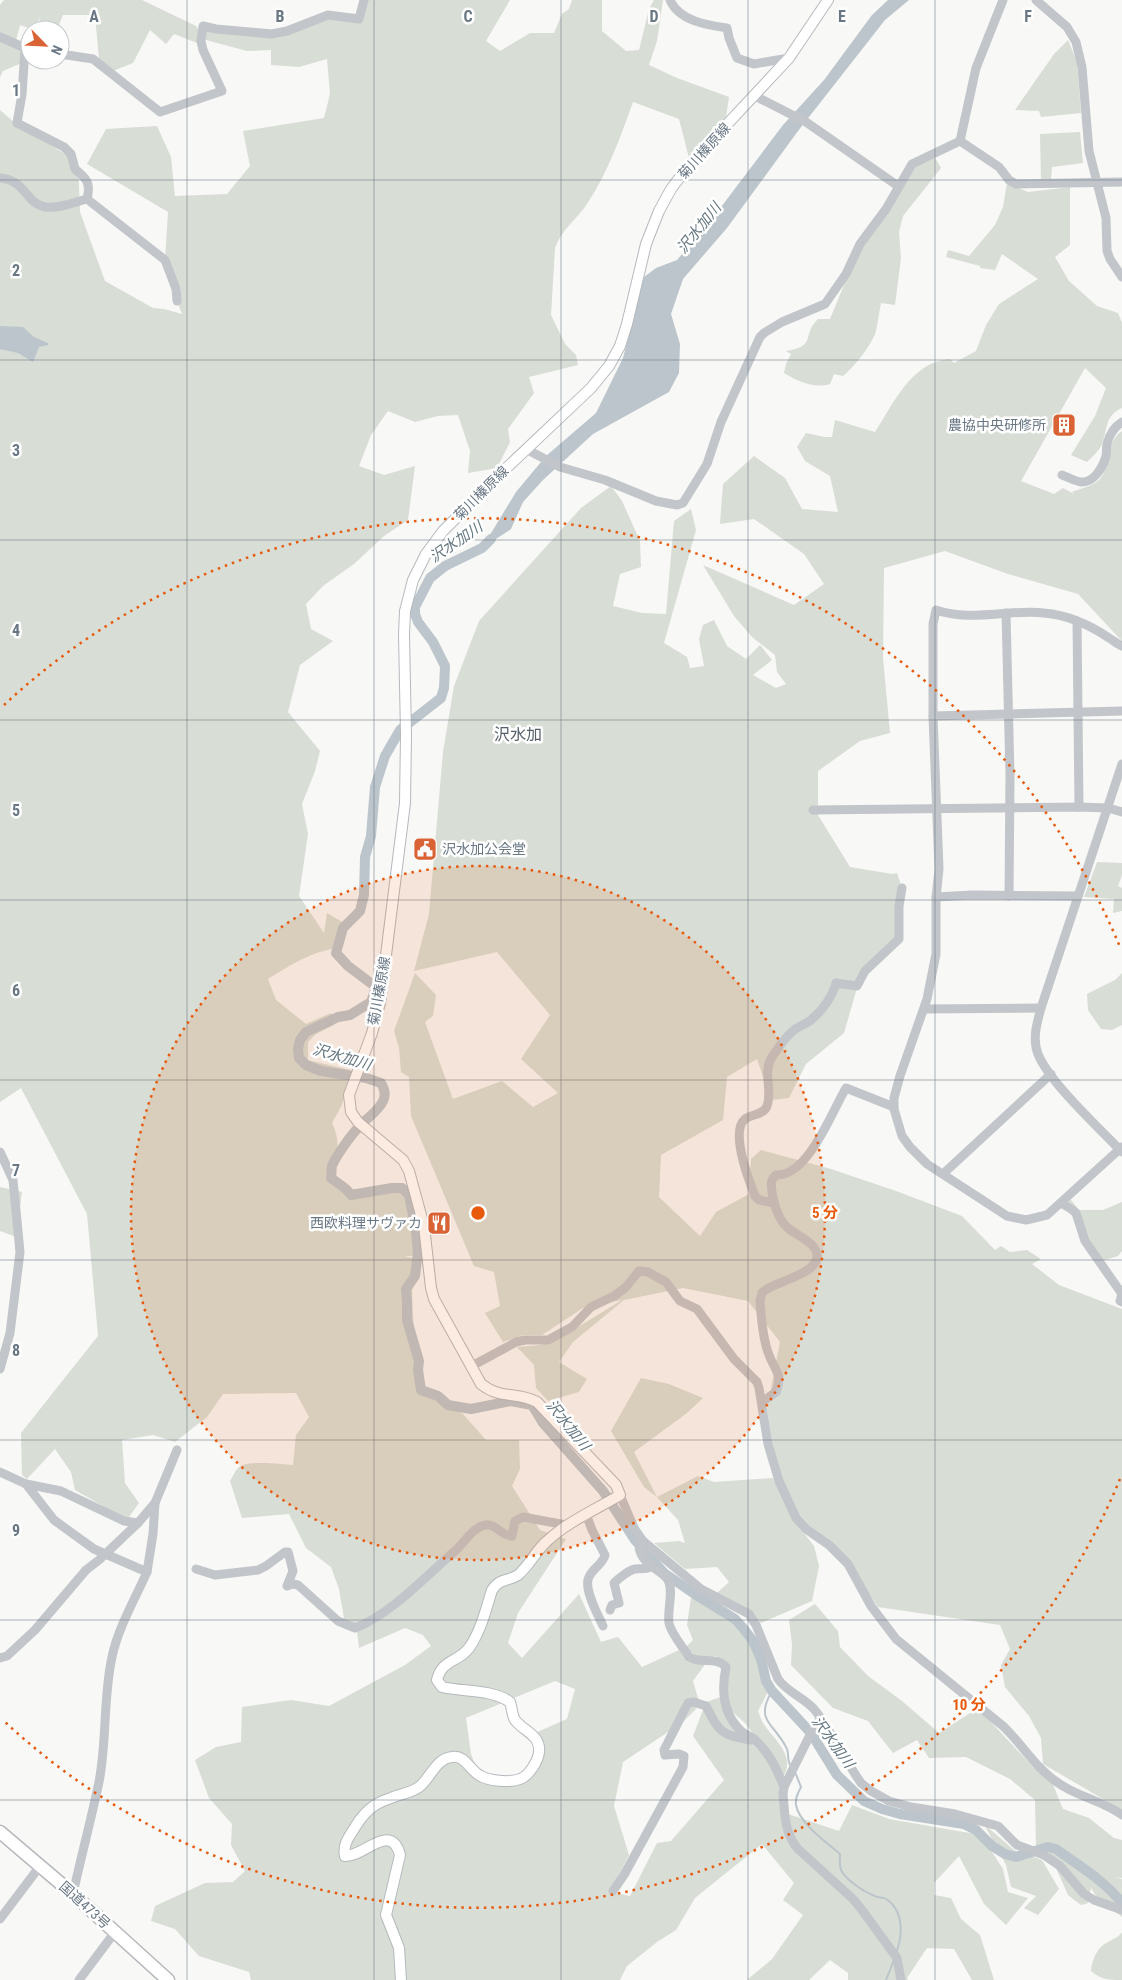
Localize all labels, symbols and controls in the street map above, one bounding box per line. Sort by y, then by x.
text: A [89,7,99,26]
text: B [276,7,285,26]
text: C [463,7,473,26]
text: D [649,7,659,26]
text: E [838,7,846,26]
text: F [1024,7,1032,26]
north arrow [20,20,70,70]
text: N [48,43,66,57]
text: 1 [12,81,20,100]
street label: 菊川榛原線 [675,120,733,182]
water label: 沢水加川 [673,197,726,257]
text: 2 [12,261,20,280]
building icon: 農協中央研修所 [1051,412,1077,438]
place label: 農協中央研修所 [948,417,1046,433]
text: 3 [12,441,20,460]
street label: 菊川榛原線 [451,463,511,523]
water label: 沢水加川 [426,517,488,566]
text: 4 [12,621,20,640]
district label: 沢水加 [494,725,542,744]
text: 5 [12,801,20,820]
public building icon: 沢水加公会堂 [412,836,438,862]
place label: 沢水加公会堂 [442,841,526,857]
street label: 菊川榛原線 [365,955,393,1027]
text: 6 [12,981,20,1000]
water label: 沢水加川 [311,1040,375,1074]
text: 7 [12,1161,20,1180]
centre of rings [469,1204,487,1222]
text: 5 分 [812,1204,838,1222]
restaurant icon: 西欧料理サヴァカ [426,1210,452,1236]
place label: 西欧料理サヴァカ [310,1215,422,1231]
text: 8 [12,1341,20,1360]
water label: 沢水加川 [542,1396,595,1456]
text: 9 [12,1521,20,1540]
text: 10 分 [952,1696,986,1714]
water label: 沢水加川 [808,1712,859,1773]
street label: 国道473号 [56,1878,114,1932]

